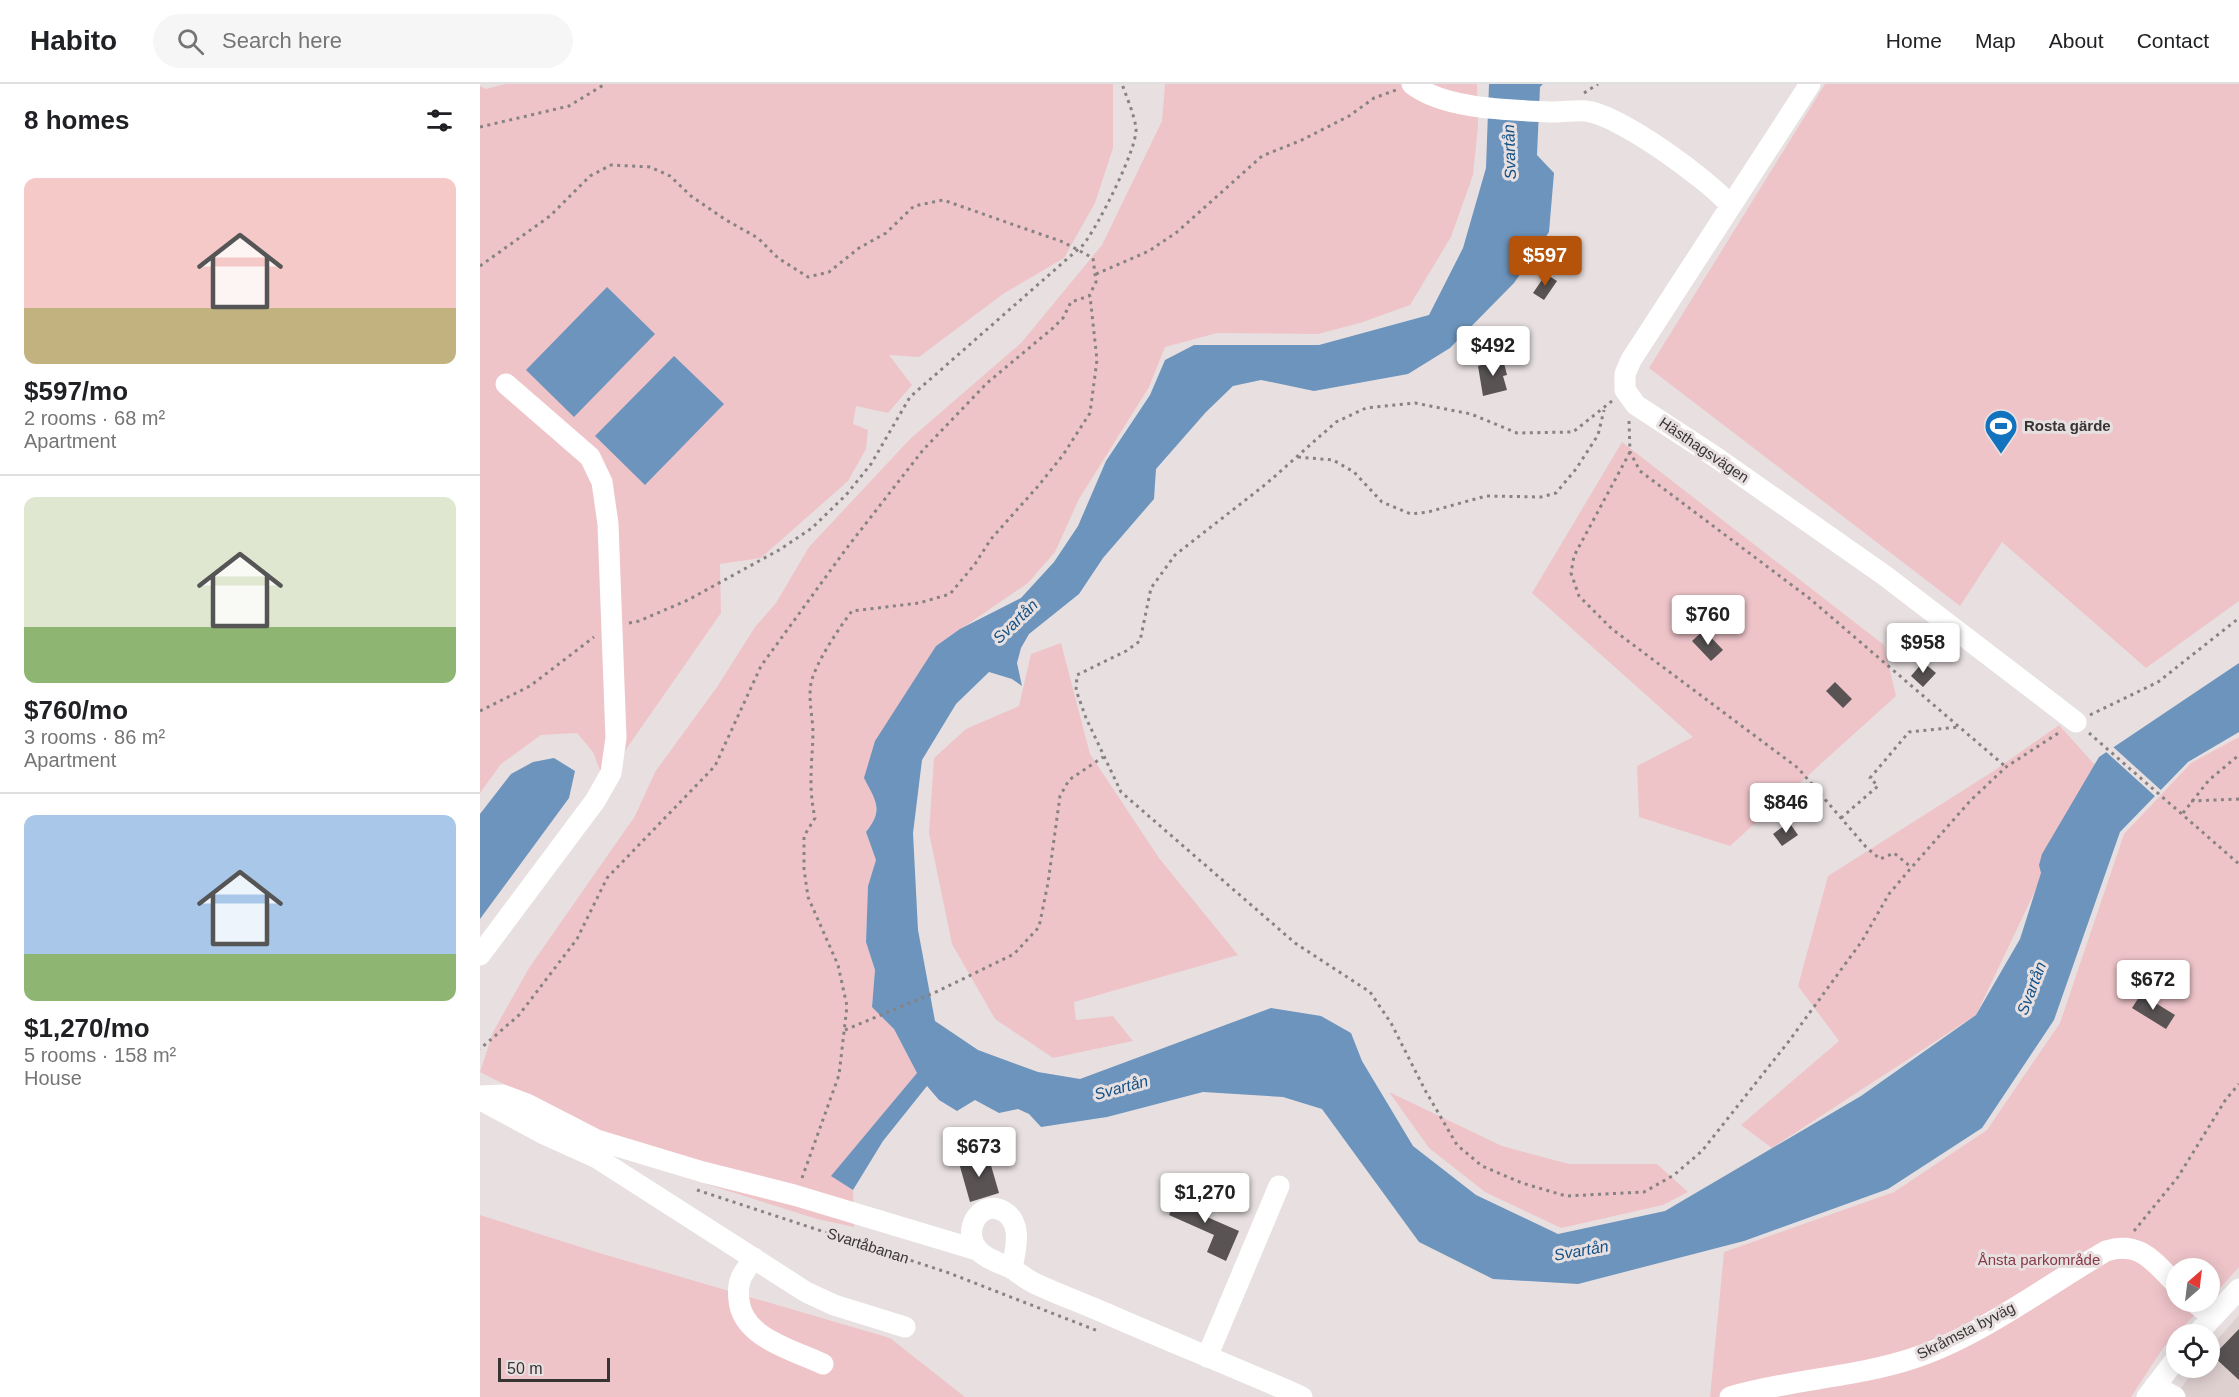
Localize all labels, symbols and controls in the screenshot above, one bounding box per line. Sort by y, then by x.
search box [153,14,573,68]
text: Habito [30,25,117,56]
icon: search [174,25,207,58]
text: Search here [222,28,342,53]
text: Home [1886,29,1942,52]
text: Map [1975,29,2016,52]
text: About [2049,29,2104,52]
text: Contact [2137,29,2209,52]
icon: filters [423,104,456,137]
text: 8 homes [24,105,130,135]
water label: Svartån [1500,124,1519,180]
icon: home [186,217,294,325]
pin: $597 [1509,236,1581,287]
text: $597 [1523,244,1567,266]
pin: $492 [1457,326,1529,377]
text: $492 [1471,334,1515,356]
text: $597/mo [24,376,128,406]
text: 2 rooms · 68 m² [24,407,165,429]
sports icon: Rosta gärde [1983,408,2019,455]
street label: Hästhagsvägen [1656,413,1752,486]
place label: Rosta gärde [2024,417,2111,434]
text: Apartment [24,430,116,452]
icon: home [186,536,294,644]
pin: $760 [1672,595,1744,646]
water label: Svartån [990,596,1041,647]
text: $760 [1686,603,1730,625]
pin: $958 [1887,623,1959,674]
text: $958 [1901,631,1945,653]
text: $760/mo [24,695,128,725]
text: 3 rooms · 86 m² [24,726,165,748]
text: Apartment [24,749,116,771]
pin: $846 [1750,783,1822,834]
text: $846 [1764,791,1808,813]
icon: home [186,854,294,962]
water label: Svartån [2014,959,2049,1017]
pin: $672 [2117,960,2189,1011]
text: $672 [2131,968,2175,990]
text: $1,270/mo [24,1013,150,1043]
text: 5 rooms · 158 m² [24,1044,176,1066]
text: House [24,1067,82,1089]
water label: Svartån [1092,1072,1150,1103]
pin: $673 [943,1127,1015,1178]
text: $673 [957,1135,1001,1157]
pin: $1,270 [1156,1173,1254,1224]
text: $1,270 [1174,1181,1236,1203]
street label: Svartåbanan [825,1224,911,1267]
water label: Svartån [1552,1237,1610,1264]
park label: Ånsta parkområde [1978,1251,2100,1268]
north arrow [2166,1258,2220,1312]
map controls [2166,1258,2220,1378]
street label: Skråmsta byväg [1914,1299,2018,1363]
button: locate [2166,1324,2220,1378]
scale bar [498,1355,610,1382]
text: 50 m [507,1360,543,1377]

